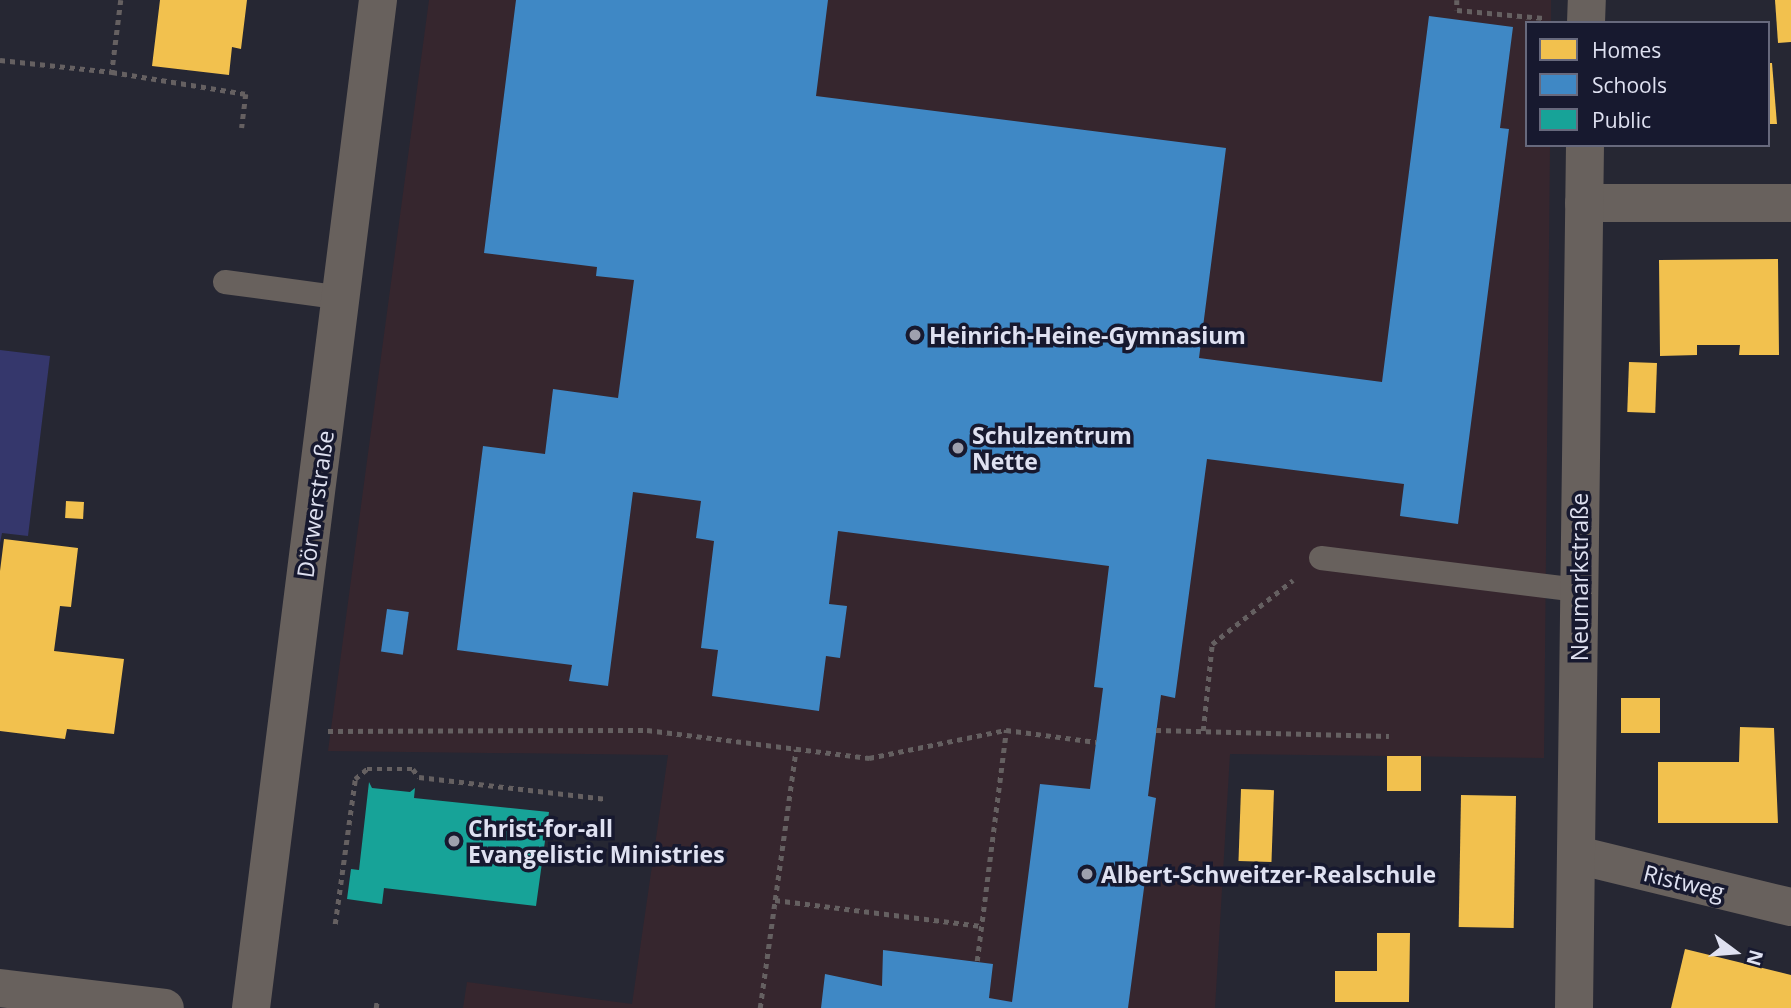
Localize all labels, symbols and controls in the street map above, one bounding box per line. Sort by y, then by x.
legend [1525,21,1770,147]
text: Homes [1592,36,1661,64]
text: Schools [1592,71,1667,99]
text: Public [1592,106,1651,134]
place label: Heinrich-Heine-Gymnasium [929,321,1246,349]
marker: Heinrich-Heine-Gymnasium [907,327,923,343]
place label: Schulzentrum Nette [972,421,1132,475]
street label: Dörwerstraße [291,428,339,580]
marker: Schulzentrum Nette [950,440,966,456]
street label: Neumarkstraße [1565,493,1593,661]
place label: Christ-for-all Evangelistic Ministries [468,814,725,868]
marker: Christ-for-all Evangelistic Ministries [446,833,462,849]
street label: Ristweg [1641,859,1727,905]
place label: Albert-Schweitzer-Realschule [1101,860,1436,888]
marker: Albert-Schweitzer-Realschule [1079,866,1095,882]
north arrow [1700,917,1770,987]
text: N [1741,947,1770,969]

